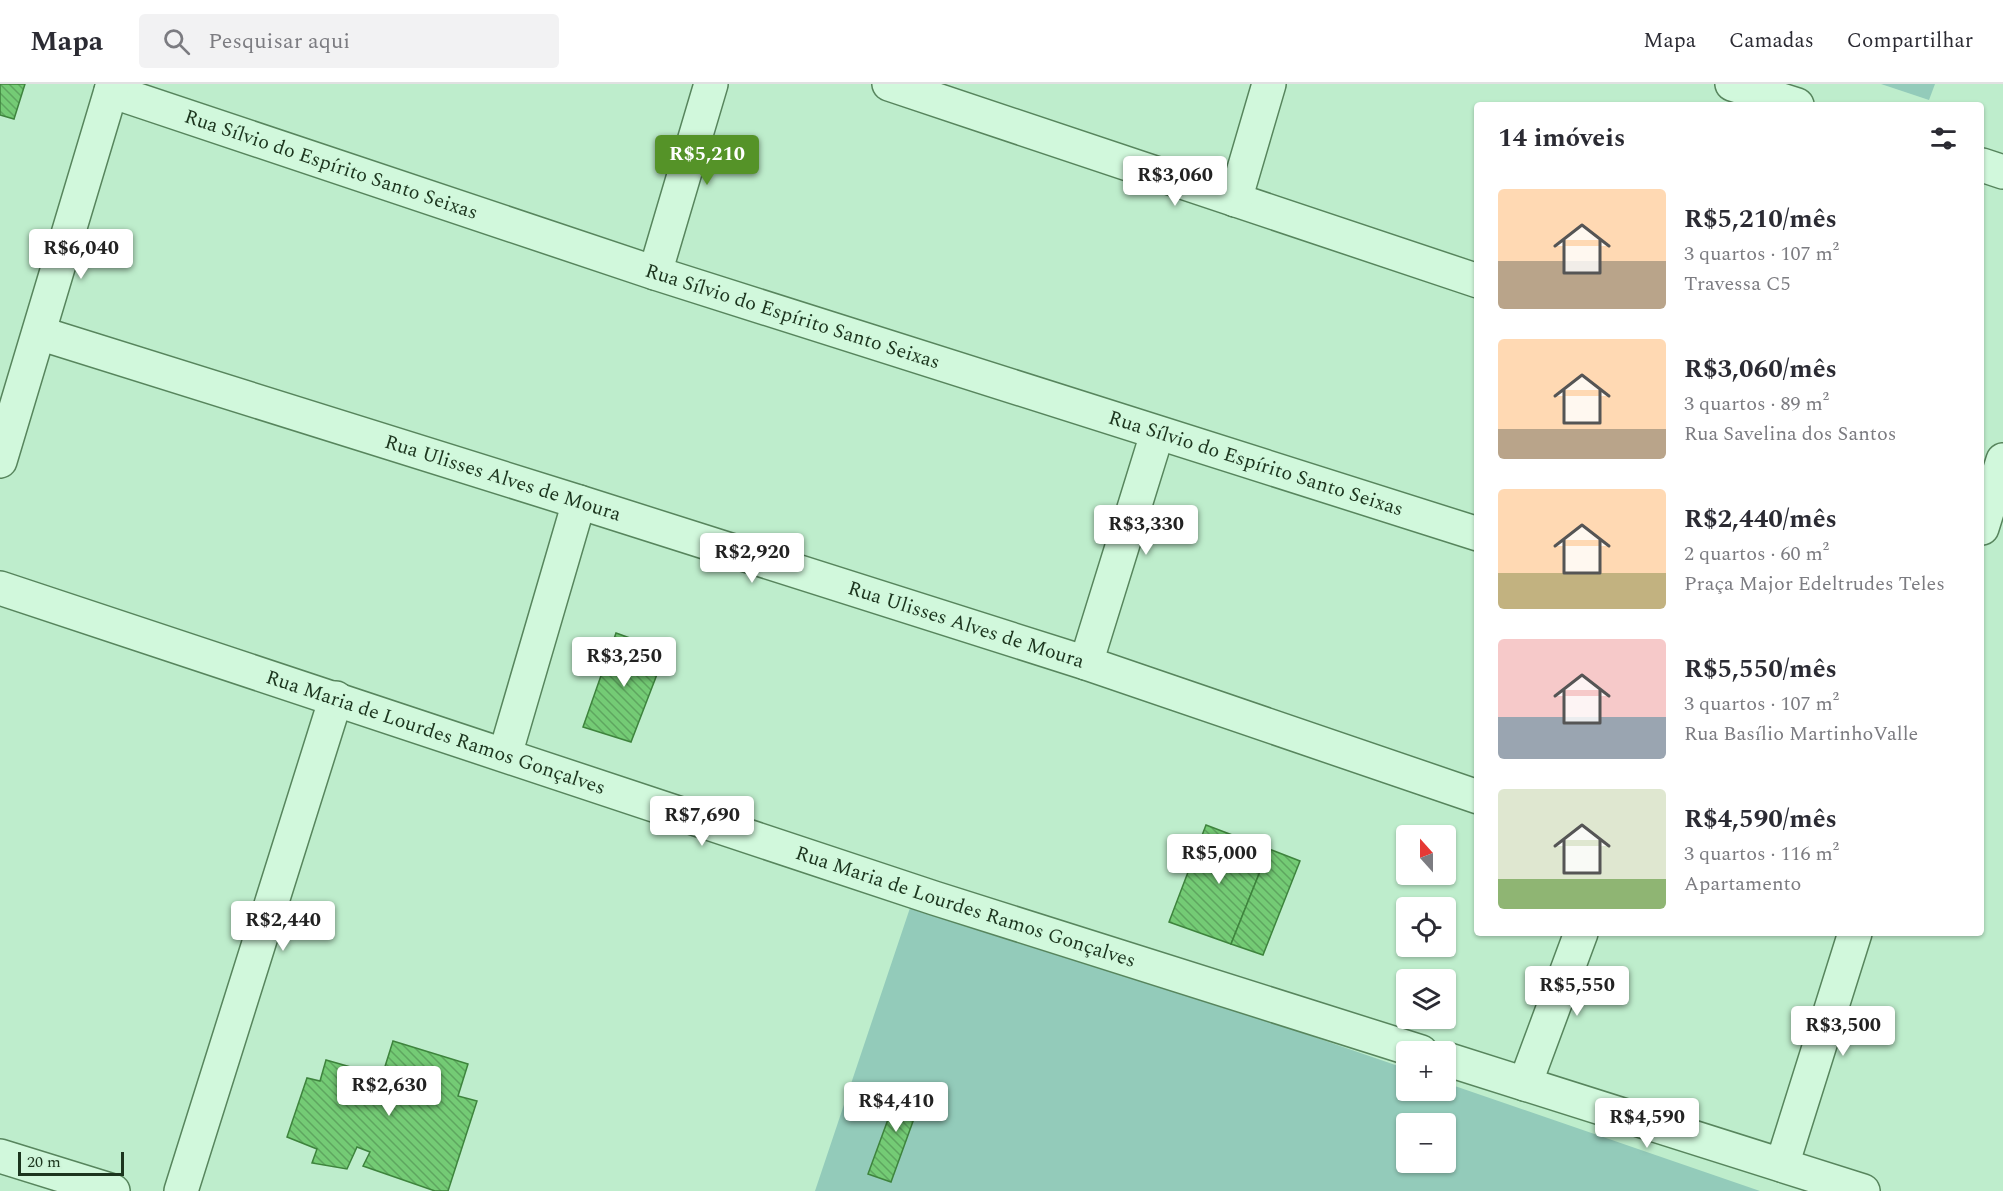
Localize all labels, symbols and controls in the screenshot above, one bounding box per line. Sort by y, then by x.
search box [139,14,559,68]
text: Mapa [30,20,103,63]
icon: search [160,25,193,58]
text: Pesquisar aqui [208,25,350,58]
text: Mapa [1643,25,1696,57]
text: Camadas [1729,25,1814,57]
text: Compartilhar [1847,25,1973,57]
street label: Rua Sílvio do Espírito Santo Seixas [180,102,482,228]
text: 14 imóveis [1498,118,1625,158]
icon: filters [1927,122,1960,155]
pin: R$5,210 [652,135,762,186]
text: R$5,210 [669,139,745,169]
pin: R$3,060 [1120,156,1230,207]
text: R$3,060 [1137,160,1213,190]
text: R$5,210/mês [1684,199,1837,239]
icon: home [1546,213,1618,285]
pin: R$6,040 [26,229,136,280]
text: R$6,040 [43,233,119,263]
text: 3 quartos · 107 m² [1684,239,1839,269]
street label: Rua Sílvio do Espírito Santo Seixas [641,256,944,377]
text: Travessa C5 [1684,269,1790,299]
text: R$3,060/mês [1684,349,1837,389]
icon: home [1546,363,1618,435]
text: 3 quartos · 89 m² [1684,389,1829,419]
street label: Rua Sílvio do Espírito Santo Seixas [1105,403,1407,524]
text: Rua Savelina dos Santos [1684,419,1896,449]
street label: Rua Ulisses Alves de Moura [381,427,625,530]
text: R$2,440/mês [1684,499,1837,539]
pin: R$3,330 [1091,505,1201,556]
text: R$3,330 [1108,509,1184,539]
icon: home [1546,513,1618,585]
pin: R$2,920 [697,533,807,584]
text: R$2,920 [714,537,790,567]
text: 2 quartos · 60 m² [1684,539,1829,569]
text: Praça Major Edeltrudes Teles [1684,569,1945,599]
street label: Rua Ulisses Alves de Moura [844,573,1088,677]
pin: R$3,250 [569,637,679,688]
text: R$3,250 [586,641,662,671]
text: R$5,550/mês [1684,649,1837,689]
street label: Rua Maria de Lourdes Ramos Gonçalves [262,662,609,803]
icon: home [1546,663,1618,735]
text: 3 quartos · 107 m² [1684,689,1839,719]
text: Rua Basílio MartinhoValle [1684,719,1918,749]
pin: R$7,690 [647,796,757,847]
text: R$4,590/mês [1684,799,1837,839]
text: R$7,690 [664,800,740,830]
icon: home [1546,813,1618,885]
north arrow [1396,825,1456,885]
map controls [1396,825,1456,1173]
pin: R$5,000 [1164,834,1274,885]
street label: Rua Maria de Lourdes Ramos Gonçalves [792,838,1140,976]
text: R$5,000 [1181,838,1257,868]
text: 3 quartos · 116 m² [1684,839,1839,869]
text: Apartamento [1684,869,1801,899]
button: locate [1396,897,1456,957]
pin: R$2,440 [228,901,338,952]
text: R$2,440 [245,905,321,935]
pin: R$5,550 [1522,966,1632,1017]
button: layers [1396,969,1456,1029]
text: R$5,550 [1539,970,1615,1000]
pin: R$3,500 [1788,1006,1898,1057]
text: R$3,500 [1805,1010,1881,1040]
button: + [1396,1041,1456,1101]
pin: R$2,630 [334,1066,444,1117]
text: R$2,630 [351,1070,427,1100]
pin: R$4,410 [841,1082,951,1133]
text: R$4,410 [858,1086,934,1116]
pin: R$4,590 [1592,1098,1702,1149]
text: R$4,590 [1609,1102,1685,1132]
button: − [1396,1113,1456,1173]
scale bar [18,1149,124,1176]
text: 20 m [27,1150,61,1174]

